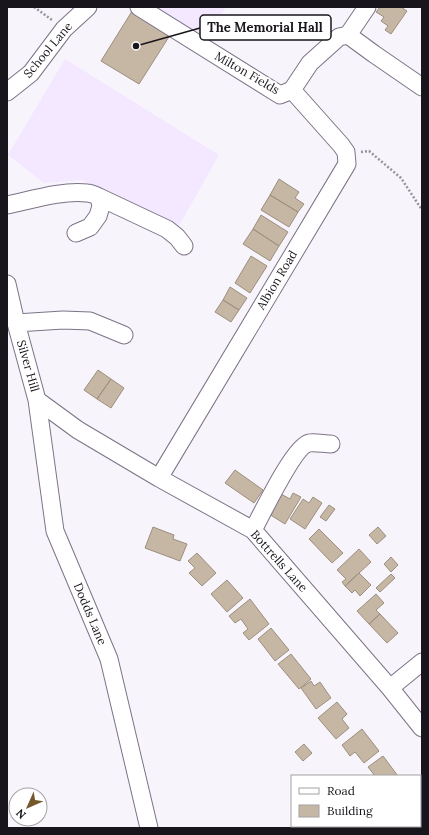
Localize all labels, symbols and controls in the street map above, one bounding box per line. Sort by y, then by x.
callout: The Memorial Hall [200,15,331,40]
street label: School Lane [20,18,76,81]
text: The Memorial Hall [207,19,323,36]
street label: Milton Fields [212,48,283,97]
street label: Albion Road [253,247,300,313]
street label: Silver Hill [14,338,43,394]
street label: Bottrells Lane [248,527,311,595]
street label: Dodds Lane [71,580,110,648]
legend [291,775,421,827]
text: Road [327,783,355,798]
north arrow [8,787,48,827]
text: Building [327,803,373,818]
text: N [13,806,29,822]

